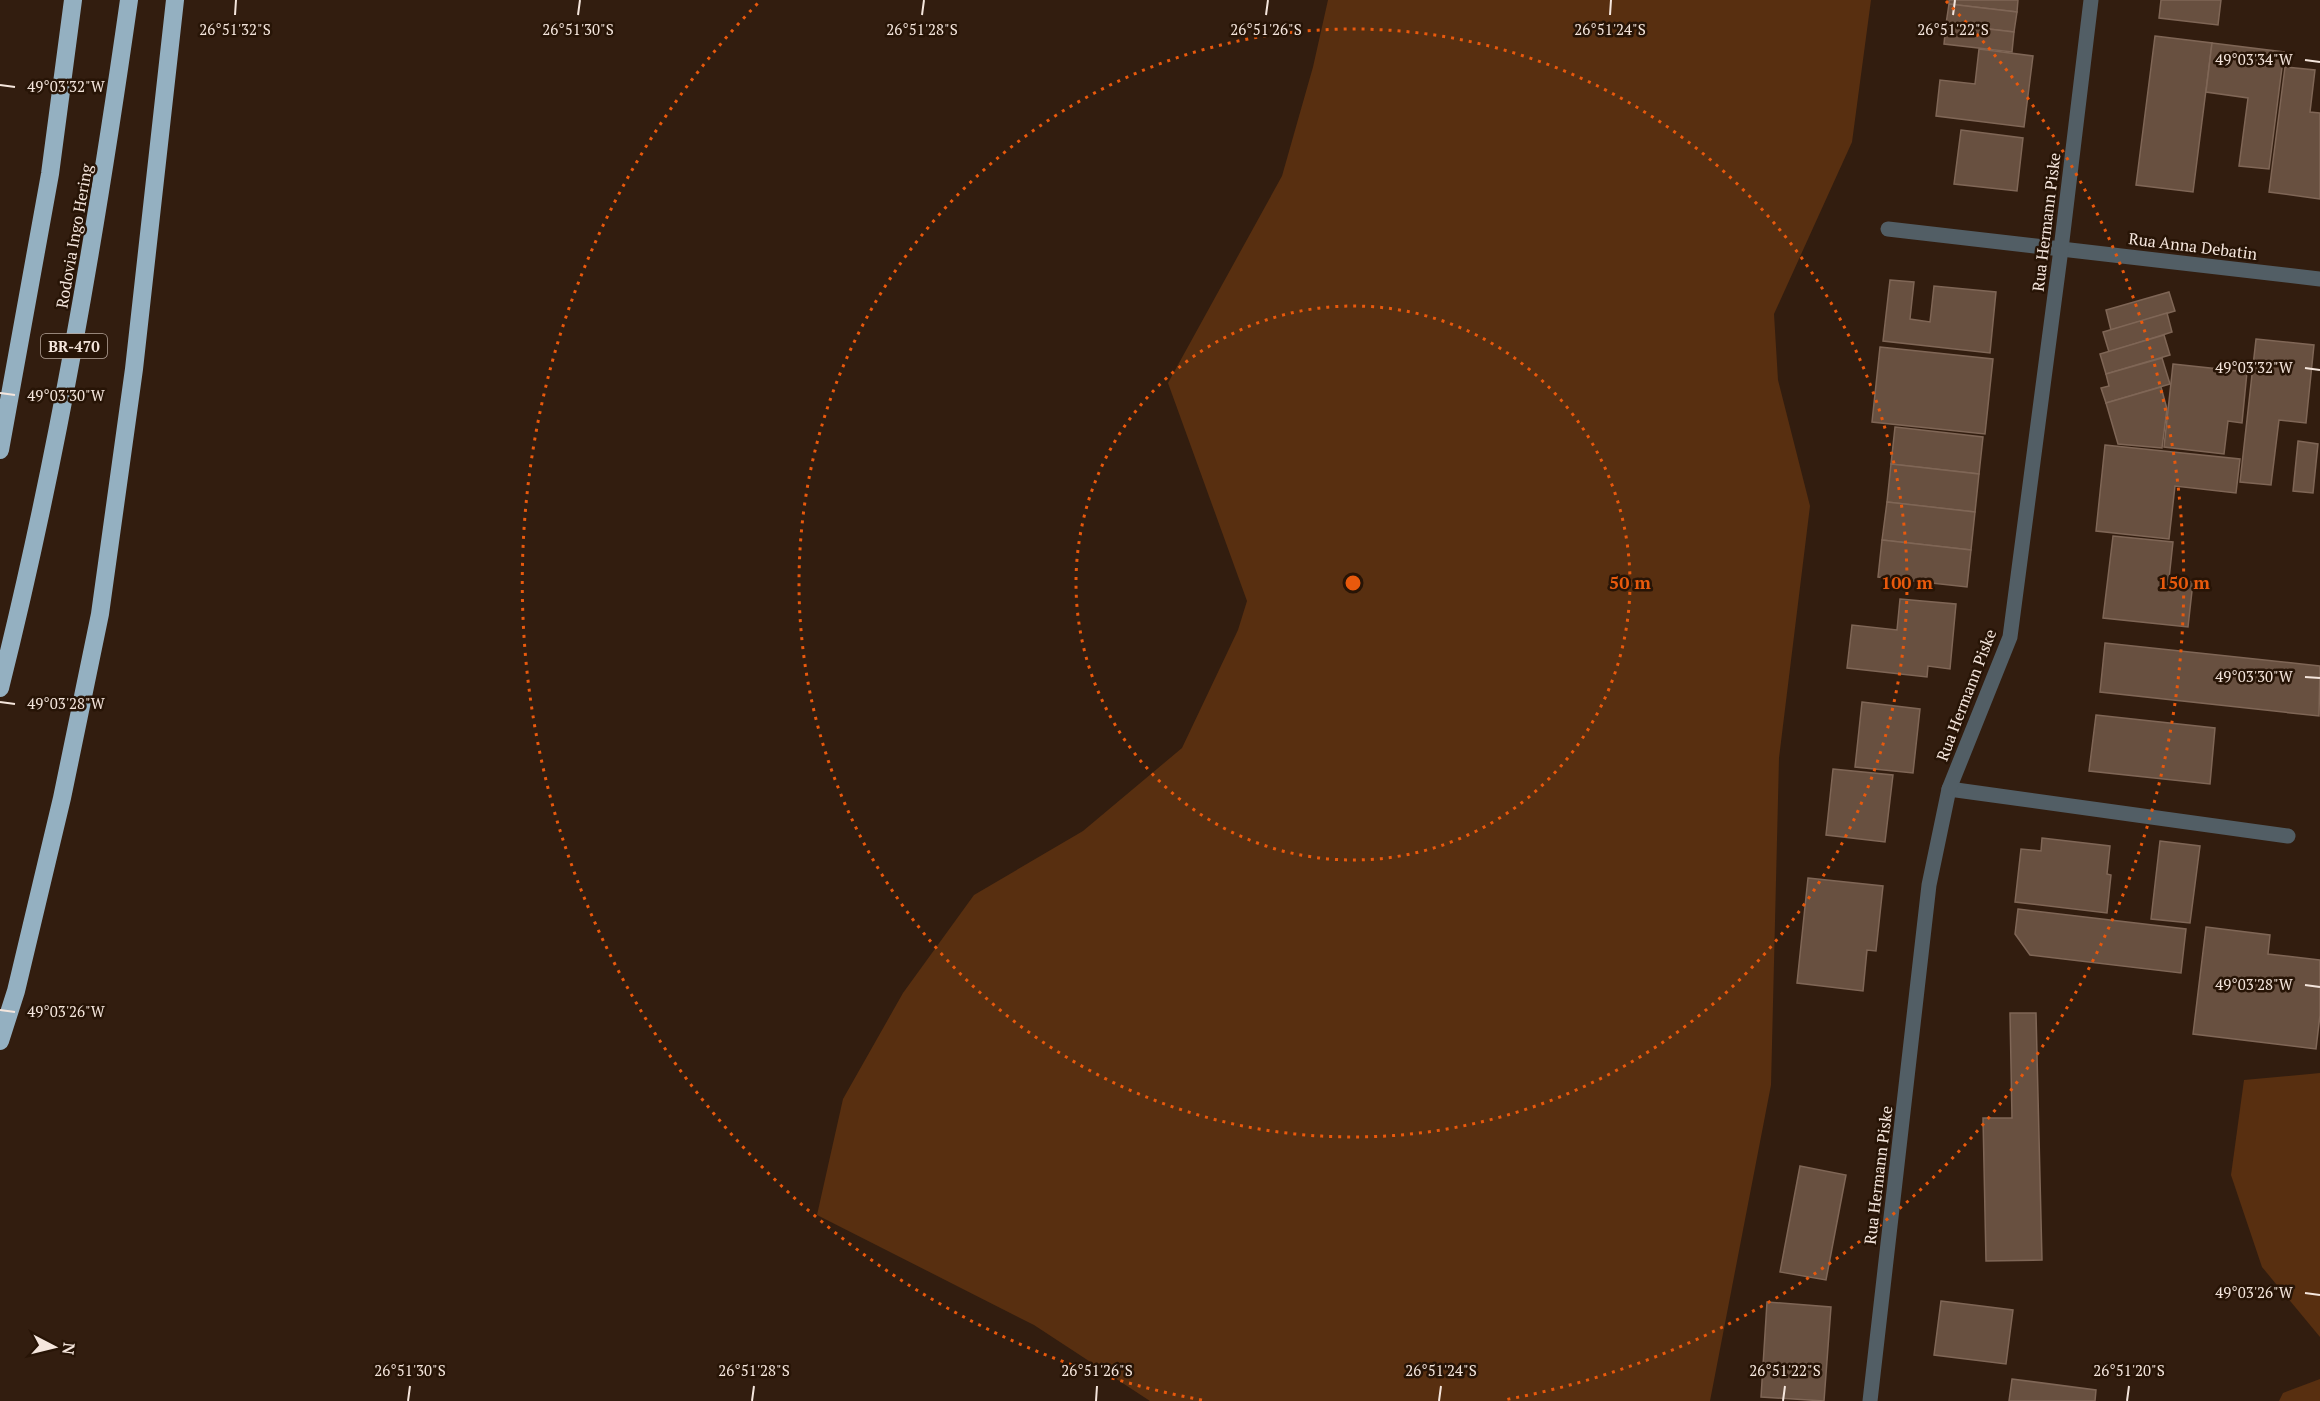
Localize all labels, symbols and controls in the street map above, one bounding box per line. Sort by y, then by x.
text: 26°51'32"S [199,19,271,39]
text: 26°51'30"S [542,19,614,39]
text: 26°51'28"S [886,19,958,39]
text: 26°51'26"S [1230,19,1302,39]
text: 26°51'24"S [1574,19,1646,39]
text: 26°51'22"S [1917,19,1989,39]
text: 49°03'34"W [2215,49,2294,69]
text: 49°03'32"W [27,76,106,96]
street label: Rua Hermann Piske [2027,151,2065,293]
street label: Rodovia Ingo Hering [50,162,98,310]
street label: Rua Anna Debatin [2127,227,2259,265]
road number: BR-470 [41,334,107,358]
text: 49°03'32"W [2215,357,2294,377]
text: 49°03'30"W [27,385,106,405]
text: 50 m [1609,570,1651,594]
text: 100 m [1881,570,1933,594]
text: 150 m [2158,570,2210,594]
centre of rings [1343,573,1363,593]
street label: Rua Hermann Piske [1931,626,2001,764]
text: 49°03'30"W [2215,666,2294,686]
text: 49°03'28"W [27,693,106,713]
text: 49°03'28"W [2215,974,2294,994]
text: 49°03'26"W [27,1001,106,1021]
street label: Rua Hermann Piske [1859,1104,1897,1246]
text: 49°03'26"W [2215,1282,2294,1302]
north arrow [24,1317,84,1377]
text: N [57,1341,81,1356]
text: 26°51'30"S [374,1360,446,1380]
text: 26°51'28"S [718,1360,790,1380]
text: 26°51'26"S [1061,1360,1133,1380]
text: 26°51'24"S [1405,1360,1477,1380]
text: 26°51'22"S [1749,1360,1821,1380]
text: 26°51'20"S [2093,1360,2165,1380]

